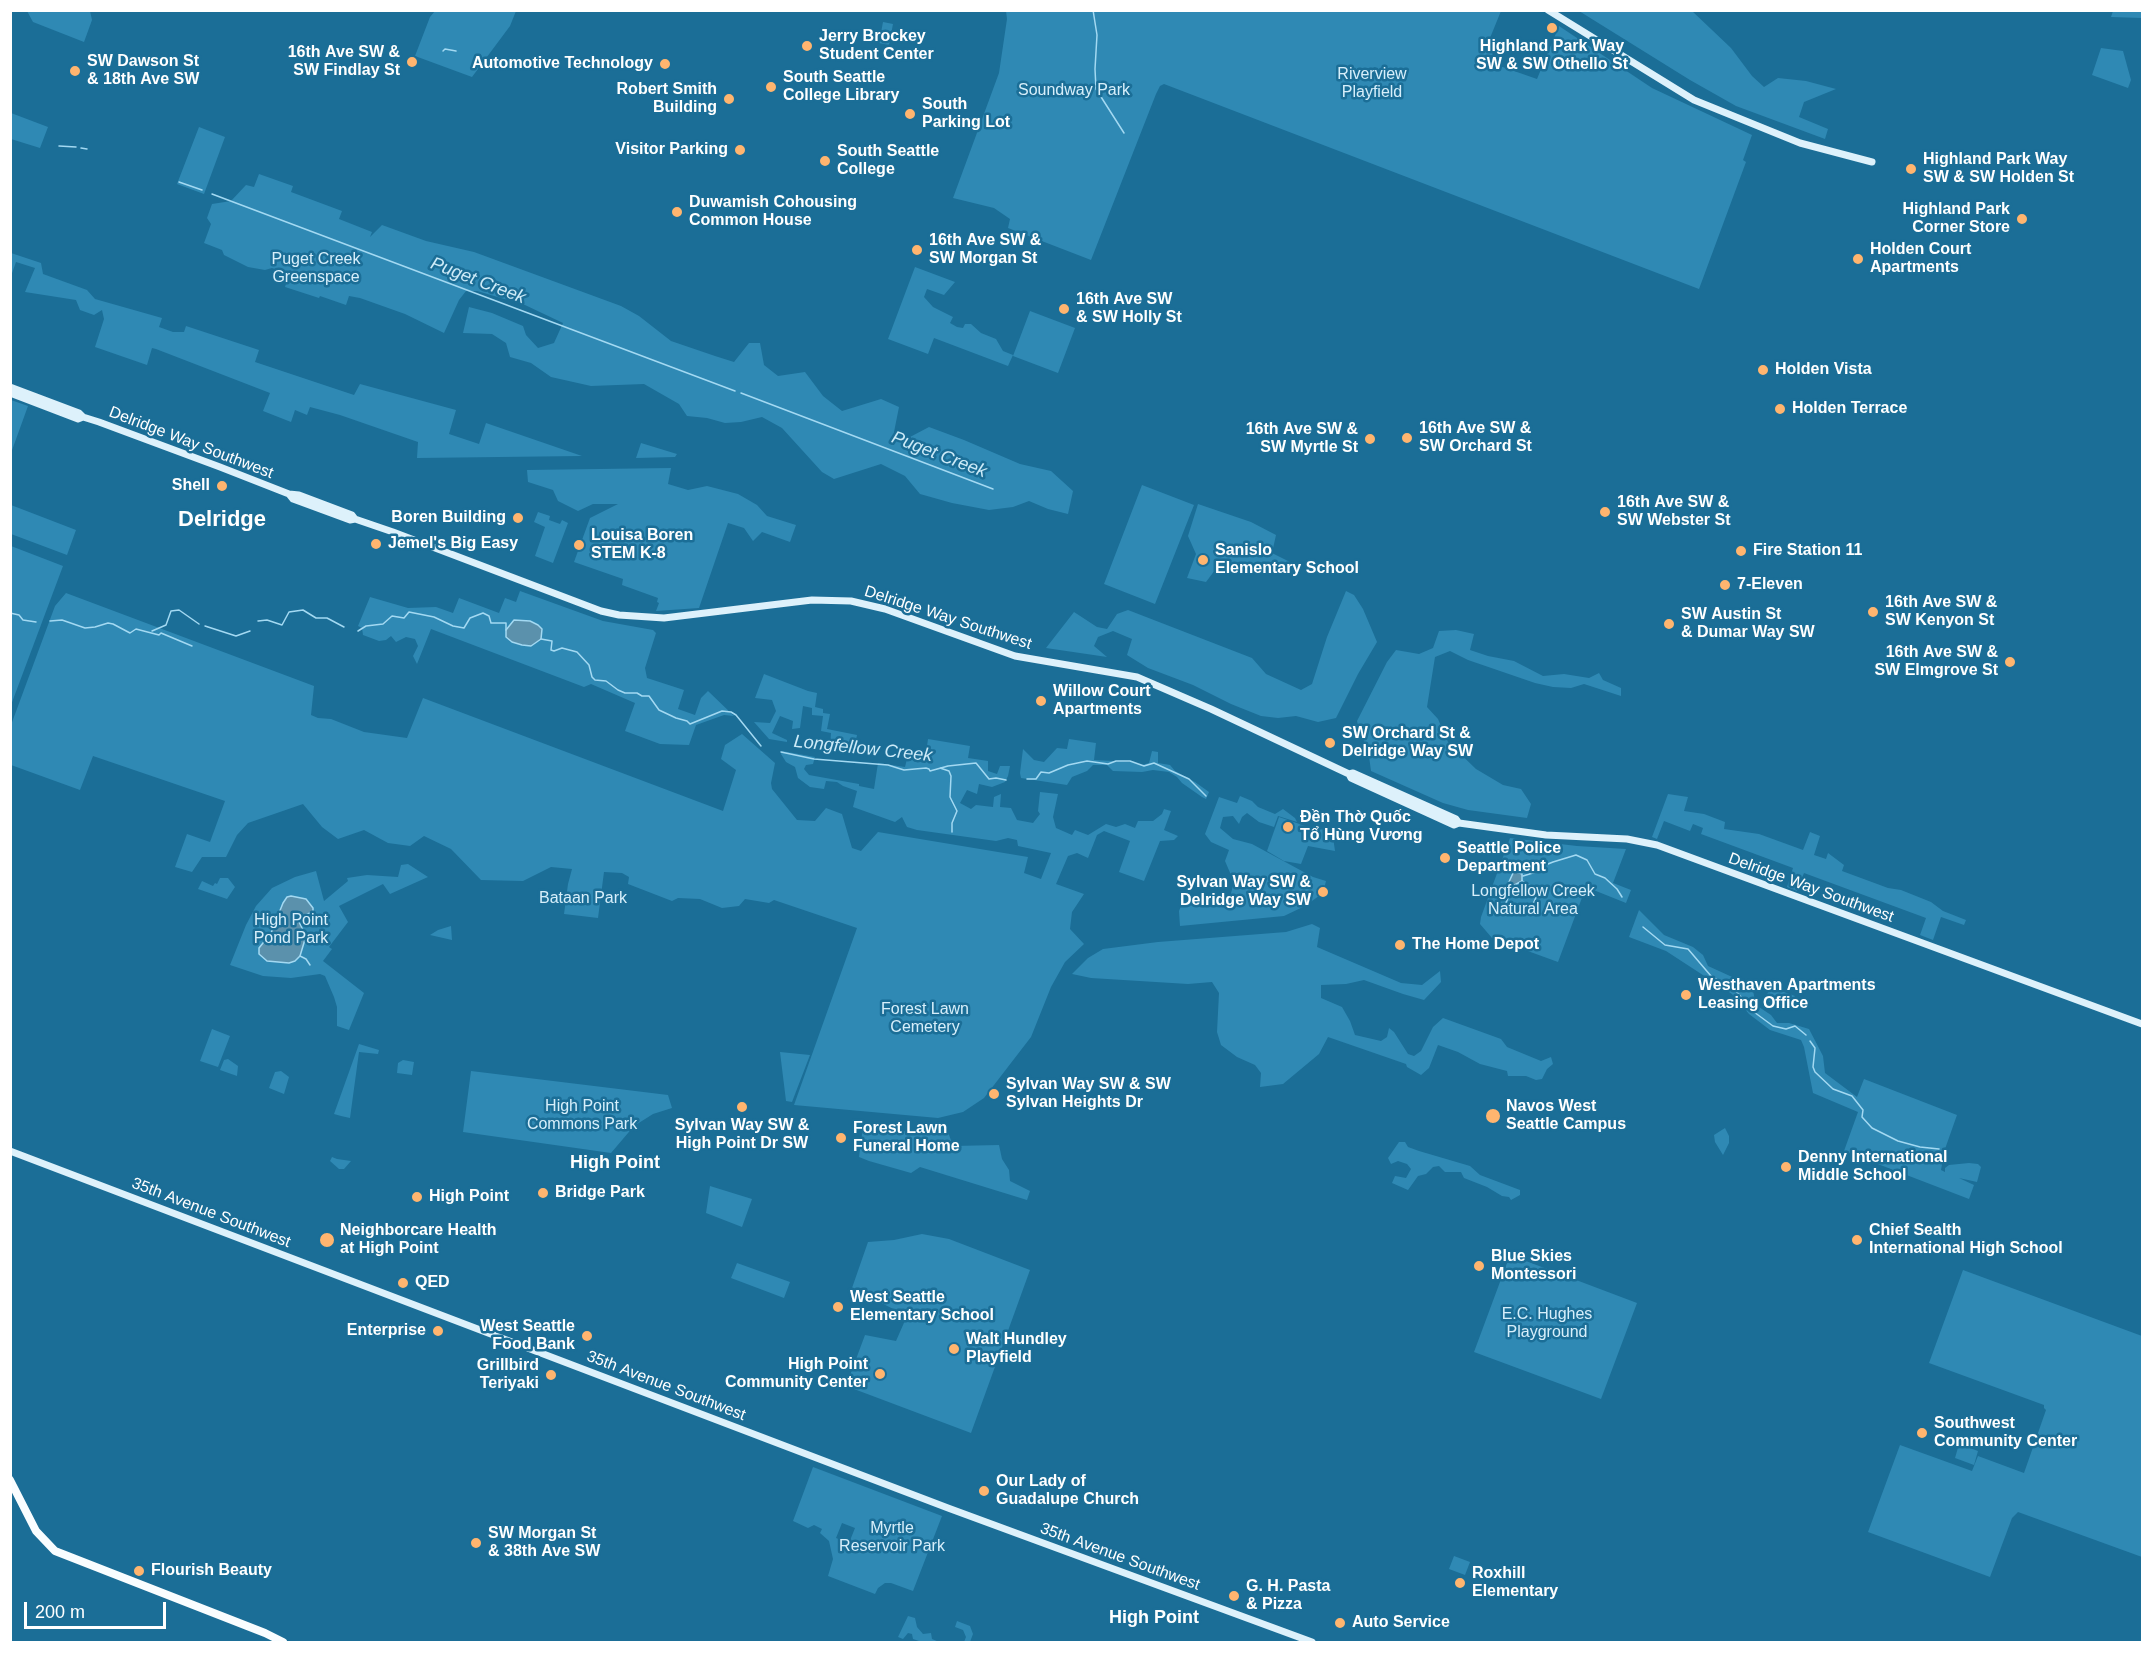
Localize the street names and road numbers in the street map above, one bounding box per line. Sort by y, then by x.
street label: Delridge Way Southwest [106,403,276,483]
street label: Delridge Way Southwest [862,582,1034,654]
street label: Delridge Way Southwest [1726,849,1896,927]
street label: 35th Avenue Southwest [129,1174,293,1252]
street label: 35th Avenue Southwest [584,1347,748,1425]
street label: 35th Avenue Southwest [1037,1519,1203,1595]

